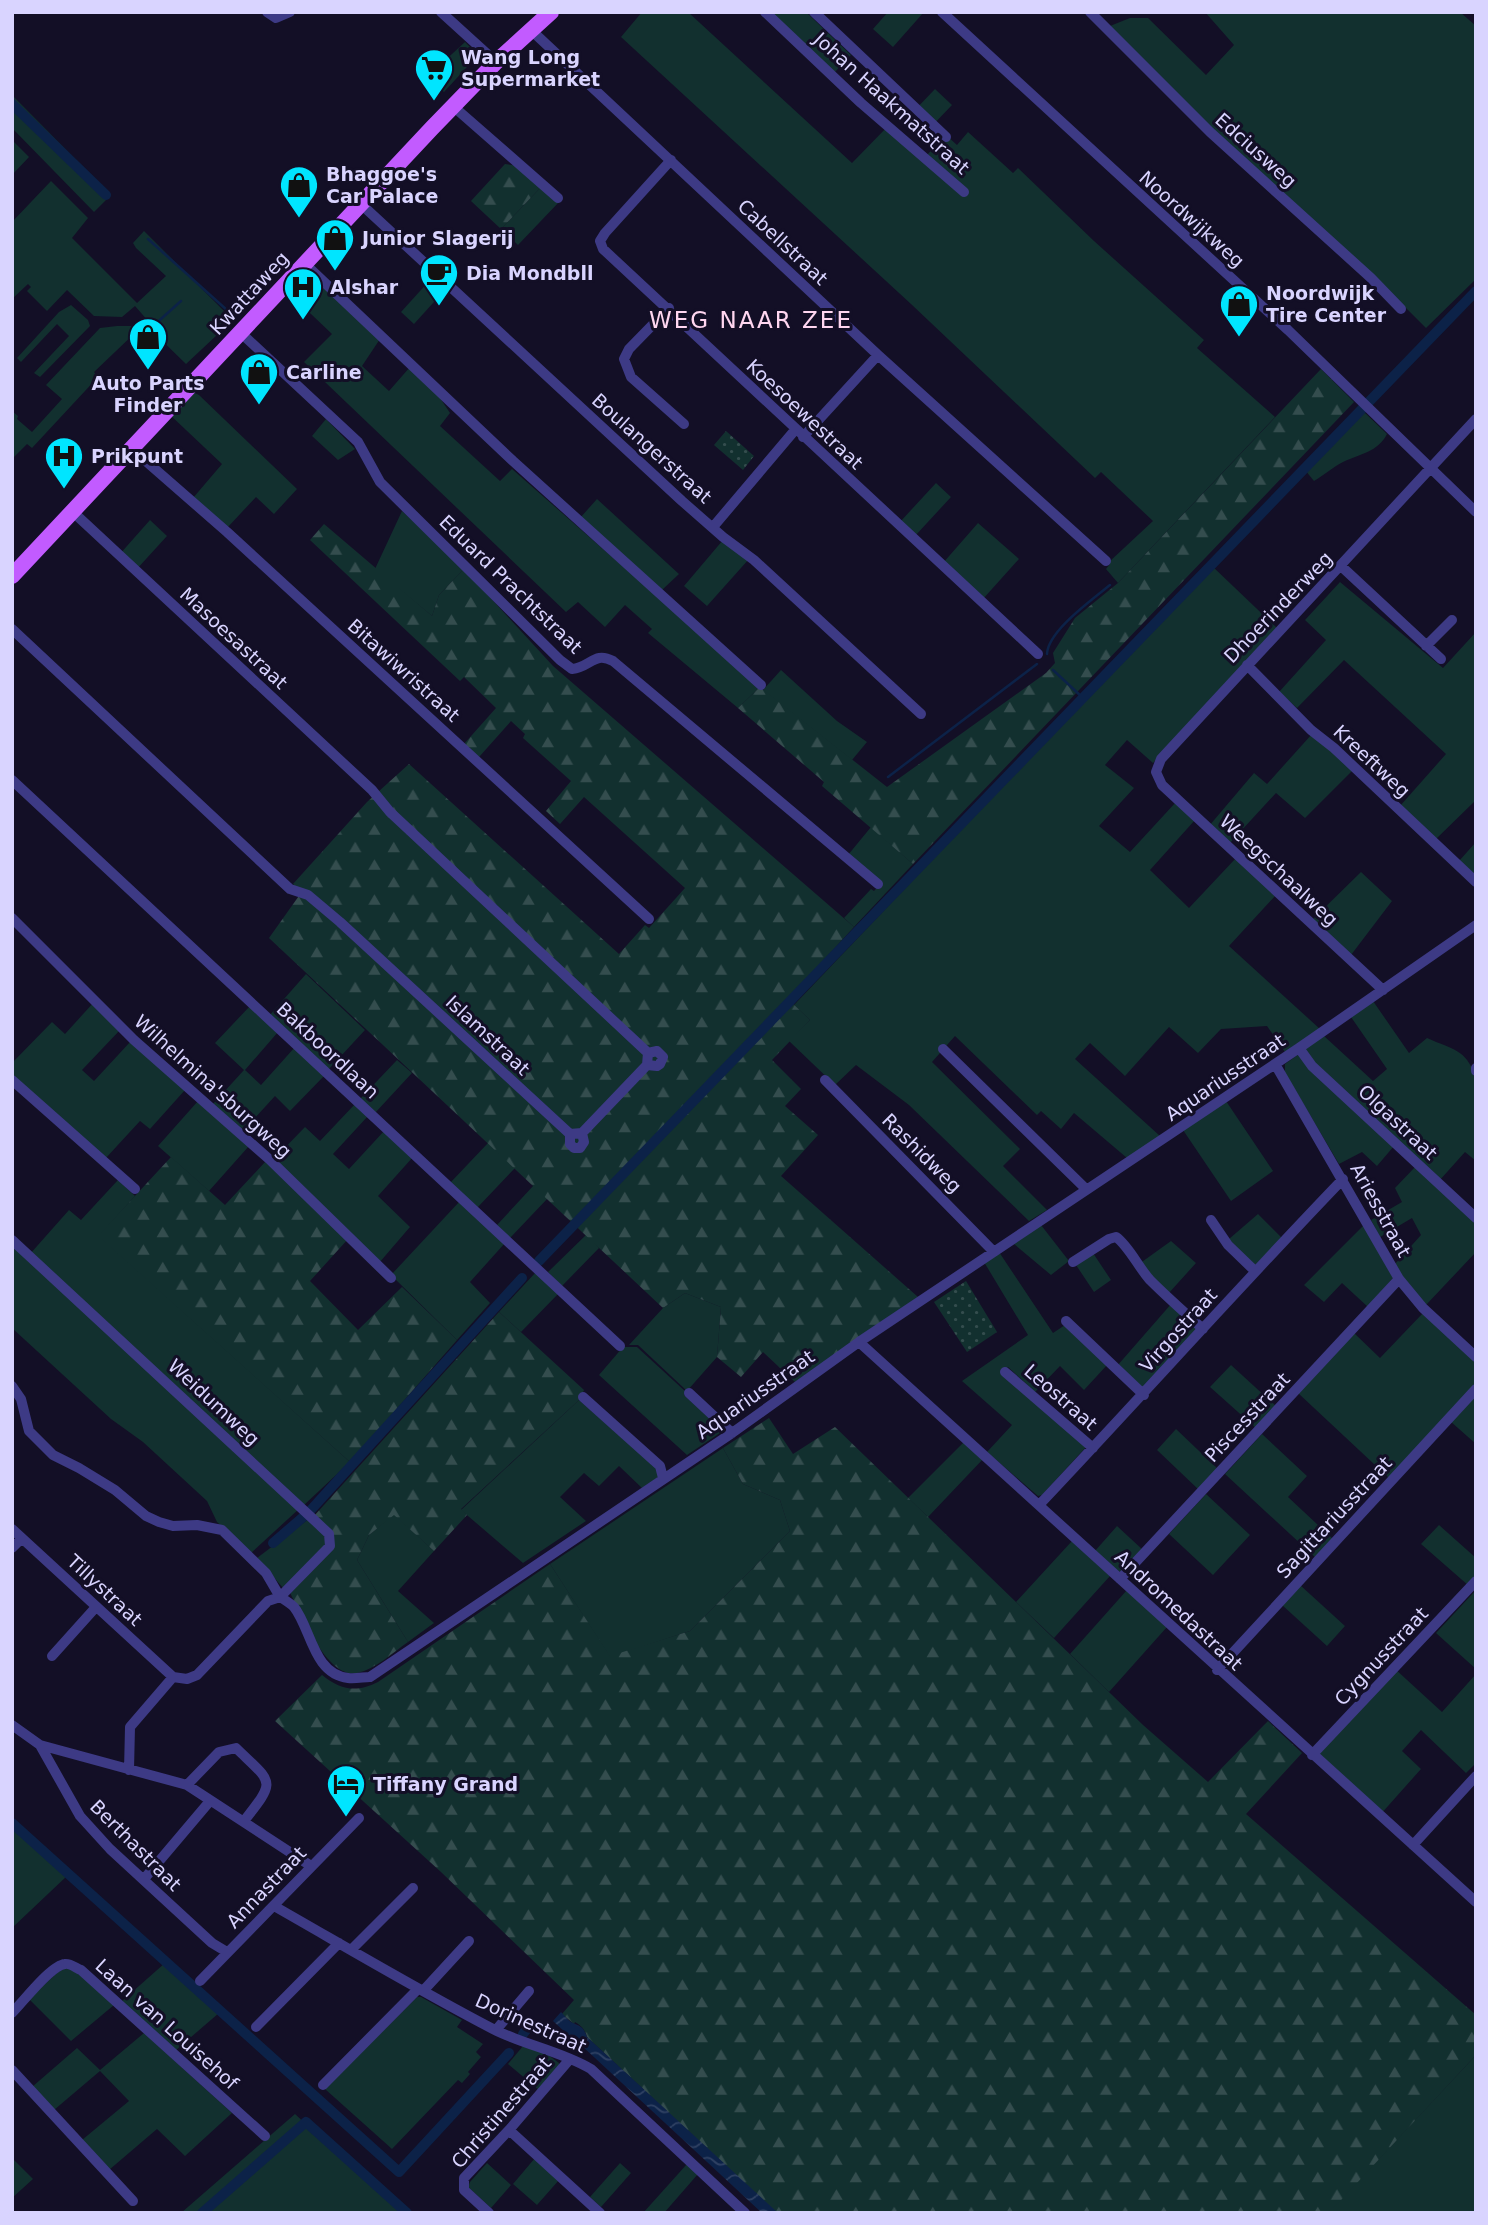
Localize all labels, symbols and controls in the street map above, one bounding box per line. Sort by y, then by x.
street label: Johan Haakmatstraat [809,27,974,178]
place label: Wang Long Supermarket [461,46,600,90]
supermarket icon: Wang Long Supermarket [413,47,455,102]
street label: Edciusweg [1211,108,1301,192]
place label: Bhaggoe's Car Palace [326,163,438,207]
shop icon: Bhaggoe's Car Palace [278,164,320,219]
street label: Noordwijkweg [1135,166,1249,272]
street label: Cabellstraat [733,195,833,289]
shop icon: Junior Slagerij [314,217,356,272]
place label: Junior Slagerij [360,227,514,249]
street label: Kwattaweg [205,247,293,339]
cafe icon: Dia Mondbll [418,252,460,307]
place label: Dia Mondbll [466,262,593,284]
hospital icon: Alshar [282,266,324,321]
place label: Alshar [330,276,399,298]
place label: Noordwijk Tire Center [1266,282,1387,326]
shop icon: Noordwijk Tire Center [1218,283,1260,338]
district label: WEG NAAR ZEE [649,307,853,333]
shop icon: Auto Parts Finder [127,316,169,371]
shop icon: Carline [238,351,280,406]
street label: Koesoewestraat [742,354,868,474]
place label: Carline [286,361,362,383]
place label: Auto Parts Finder [92,372,204,416]
street label: Boulangerstraat [588,389,716,507]
hospital icon: Prikpunt [43,435,85,490]
place label: Prikpunt [91,445,183,467]
street label: Eduard Prachtstraat [435,510,587,658]
street label: Dhoerinderweg [1219,547,1337,667]
street label: Masoesastraat [176,583,292,693]
street label: Bitawiwristraat [344,614,464,726]
street label: Kreeftweg [1329,720,1415,802]
street label: Weegschaalweg [1215,810,1343,930]
street label: Islamstraat [441,991,535,1079]
street label: Bakboordlaan [273,997,383,1103]
street label: Wilhelmina'sburgweg [130,1010,296,1162]
street label: Aquariusstraat [1161,1029,1289,1125]
street label: Olgastraat [1354,1080,1442,1164]
street label: Rashidweg [878,1109,966,1197]
street label: Ariesstraat [1346,1159,1416,1261]
street label: Virgostraat [1135,1284,1221,1376]
street label: Aquariusstraat [692,1345,818,1443]
street label: Weidumweg [164,1354,264,1450]
street label: Leostraat [1020,1359,1102,1435]
street label: Piscesstraat [1200,1368,1294,1466]
street label: Sagittariusstraat [1272,1452,1396,1582]
street label: Andromedastraat [1111,1545,1247,1675]
street label: Tillystraat [62,1549,147,1630]
street label: Cygnusstraat [1330,1602,1432,1710]
hotel icon: Tiffany Grand [325,1763,367,1818]
place label: Tiffany Grand [373,1773,518,1795]
street label: Berthastraat [86,1795,186,1895]
street label: Annastraat [222,1842,310,1932]
street label: Laan van Louisehof [91,1954,244,2095]
street label: Dorinestraat [472,1989,590,2057]
street label: Christinestraat [447,2052,555,2172]

